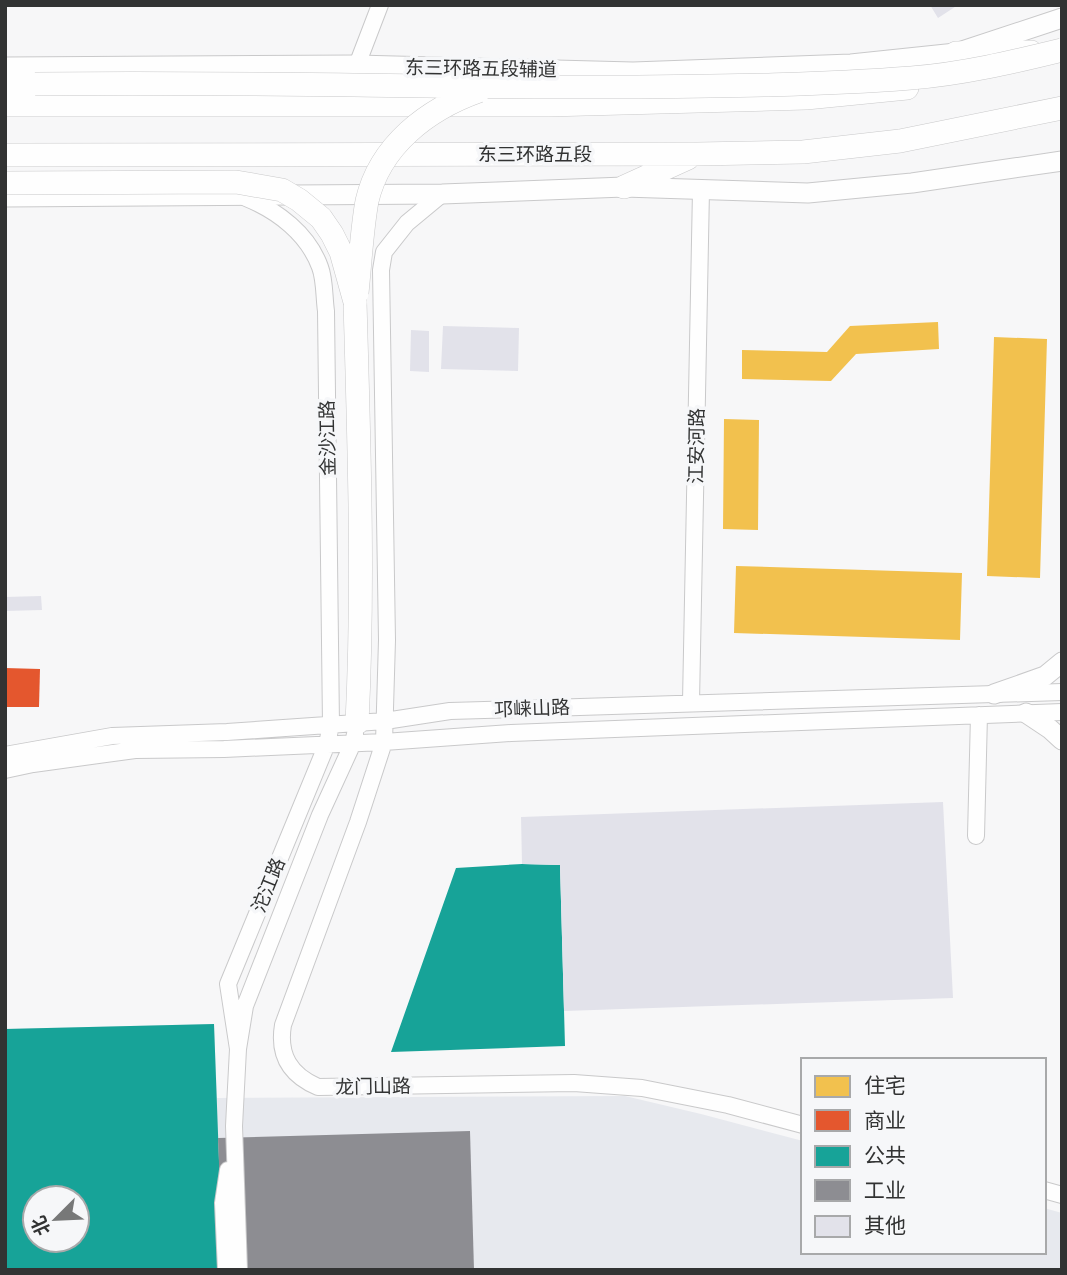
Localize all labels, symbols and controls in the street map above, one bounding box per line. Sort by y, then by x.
street label: 东三环路五段辅道 [405,54,557,82]
street label: 东三环路五段 [478,141,592,167]
street label: 金沙江路 [313,400,341,476]
street label: 江安河路 [682,408,710,484]
street label: 邛崃山路 [494,694,570,722]
street label: 沱江路 [245,854,291,916]
legend [801,1058,1046,1254]
text: 住宅 [864,1071,906,1099]
street label: 龙门山路 [335,1072,411,1100]
text: 商业 [864,1106,906,1134]
text: 公共 [864,1141,906,1169]
text: 工业 [864,1176,906,1204]
north arrow [21,1184,91,1254]
text: 其他 [864,1211,906,1239]
text: 北 [25,1212,56,1240]

